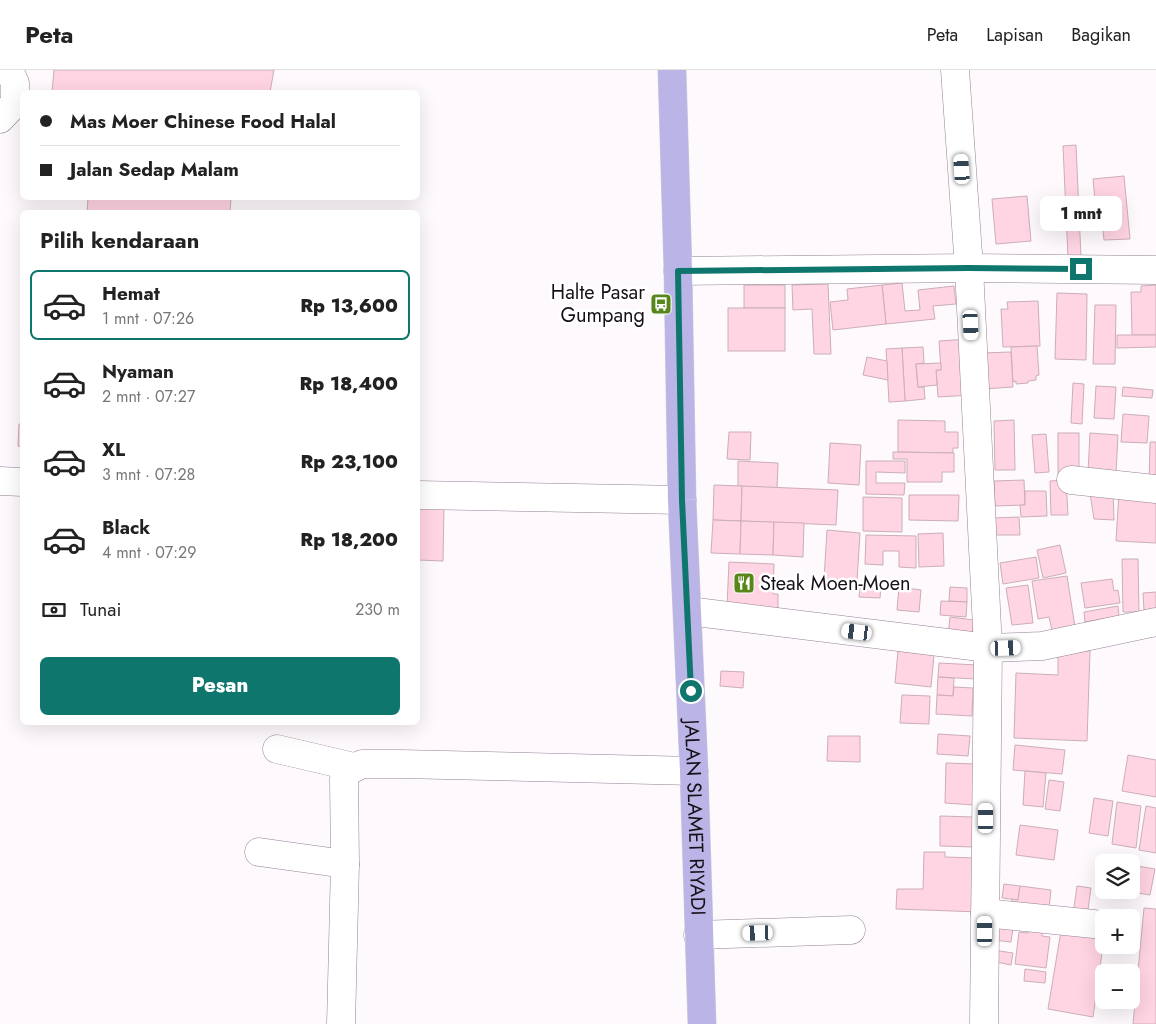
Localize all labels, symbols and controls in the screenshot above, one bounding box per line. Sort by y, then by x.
text: Peta [25,17,74,52]
text: Peta [927,22,958,48]
text: Lapisan [986,22,1043,48]
text: Bagikan [1071,22,1131,48]
text: Mas Moer Chinese Food Halal [70,108,336,135]
car [953,154,970,184]
text: Jalan Sedap Malam [70,156,239,183]
callout: 1 mnt [1040,196,1122,232]
text: 1 mnt [1060,202,1102,225]
text: Pilih kendaraan [40,224,199,256]
route end [1070,258,1092,280]
place label: Halte Pasar Gumpang [551,278,645,330]
text: Hemat [102,280,160,307]
icon: car [42,283,87,328]
text: Rp 13,600 [300,292,398,319]
bus stop icon: Halte Pasar Gumpang [649,292,673,316]
text: 1 mnt · 07:26 [102,307,194,330]
car [962,310,979,340]
text: Nyaman [102,358,174,385]
icon: car [42,361,87,406]
text: Rp 18,400 [299,370,398,397]
text: 2 mnt · 07:27 [102,385,195,408]
text: XL [102,436,125,463]
icon: car [42,439,87,484]
text: Rp 23,100 [301,448,398,475]
text: 3 mnt · 07:28 [102,463,195,486]
text: Black [102,514,150,541]
icon: car [42,517,87,562]
text: Rp 18,200 [300,526,398,553]
text: 4 mnt · 07:29 [102,541,196,564]
place label: Steak Moen-Moen [760,569,911,598]
restaurant icon: Steak Moen-Moen [732,571,756,595]
icon: cash [40,596,68,624]
text: Tunai [80,596,121,623]
text: 230 m [355,598,400,621]
car [841,623,872,641]
car [990,640,1021,656]
button: Pesan [40,657,400,715]
route start [680,680,702,702]
street label: JALAN SLAMET RIYADI [677,716,713,916]
car [978,803,993,833]
map controls [1095,854,1140,1009]
button: layers [1095,854,1140,899]
button: + [1095,909,1140,954]
car [977,916,992,946]
car [742,925,773,941]
button: − [1095,964,1140,1009]

